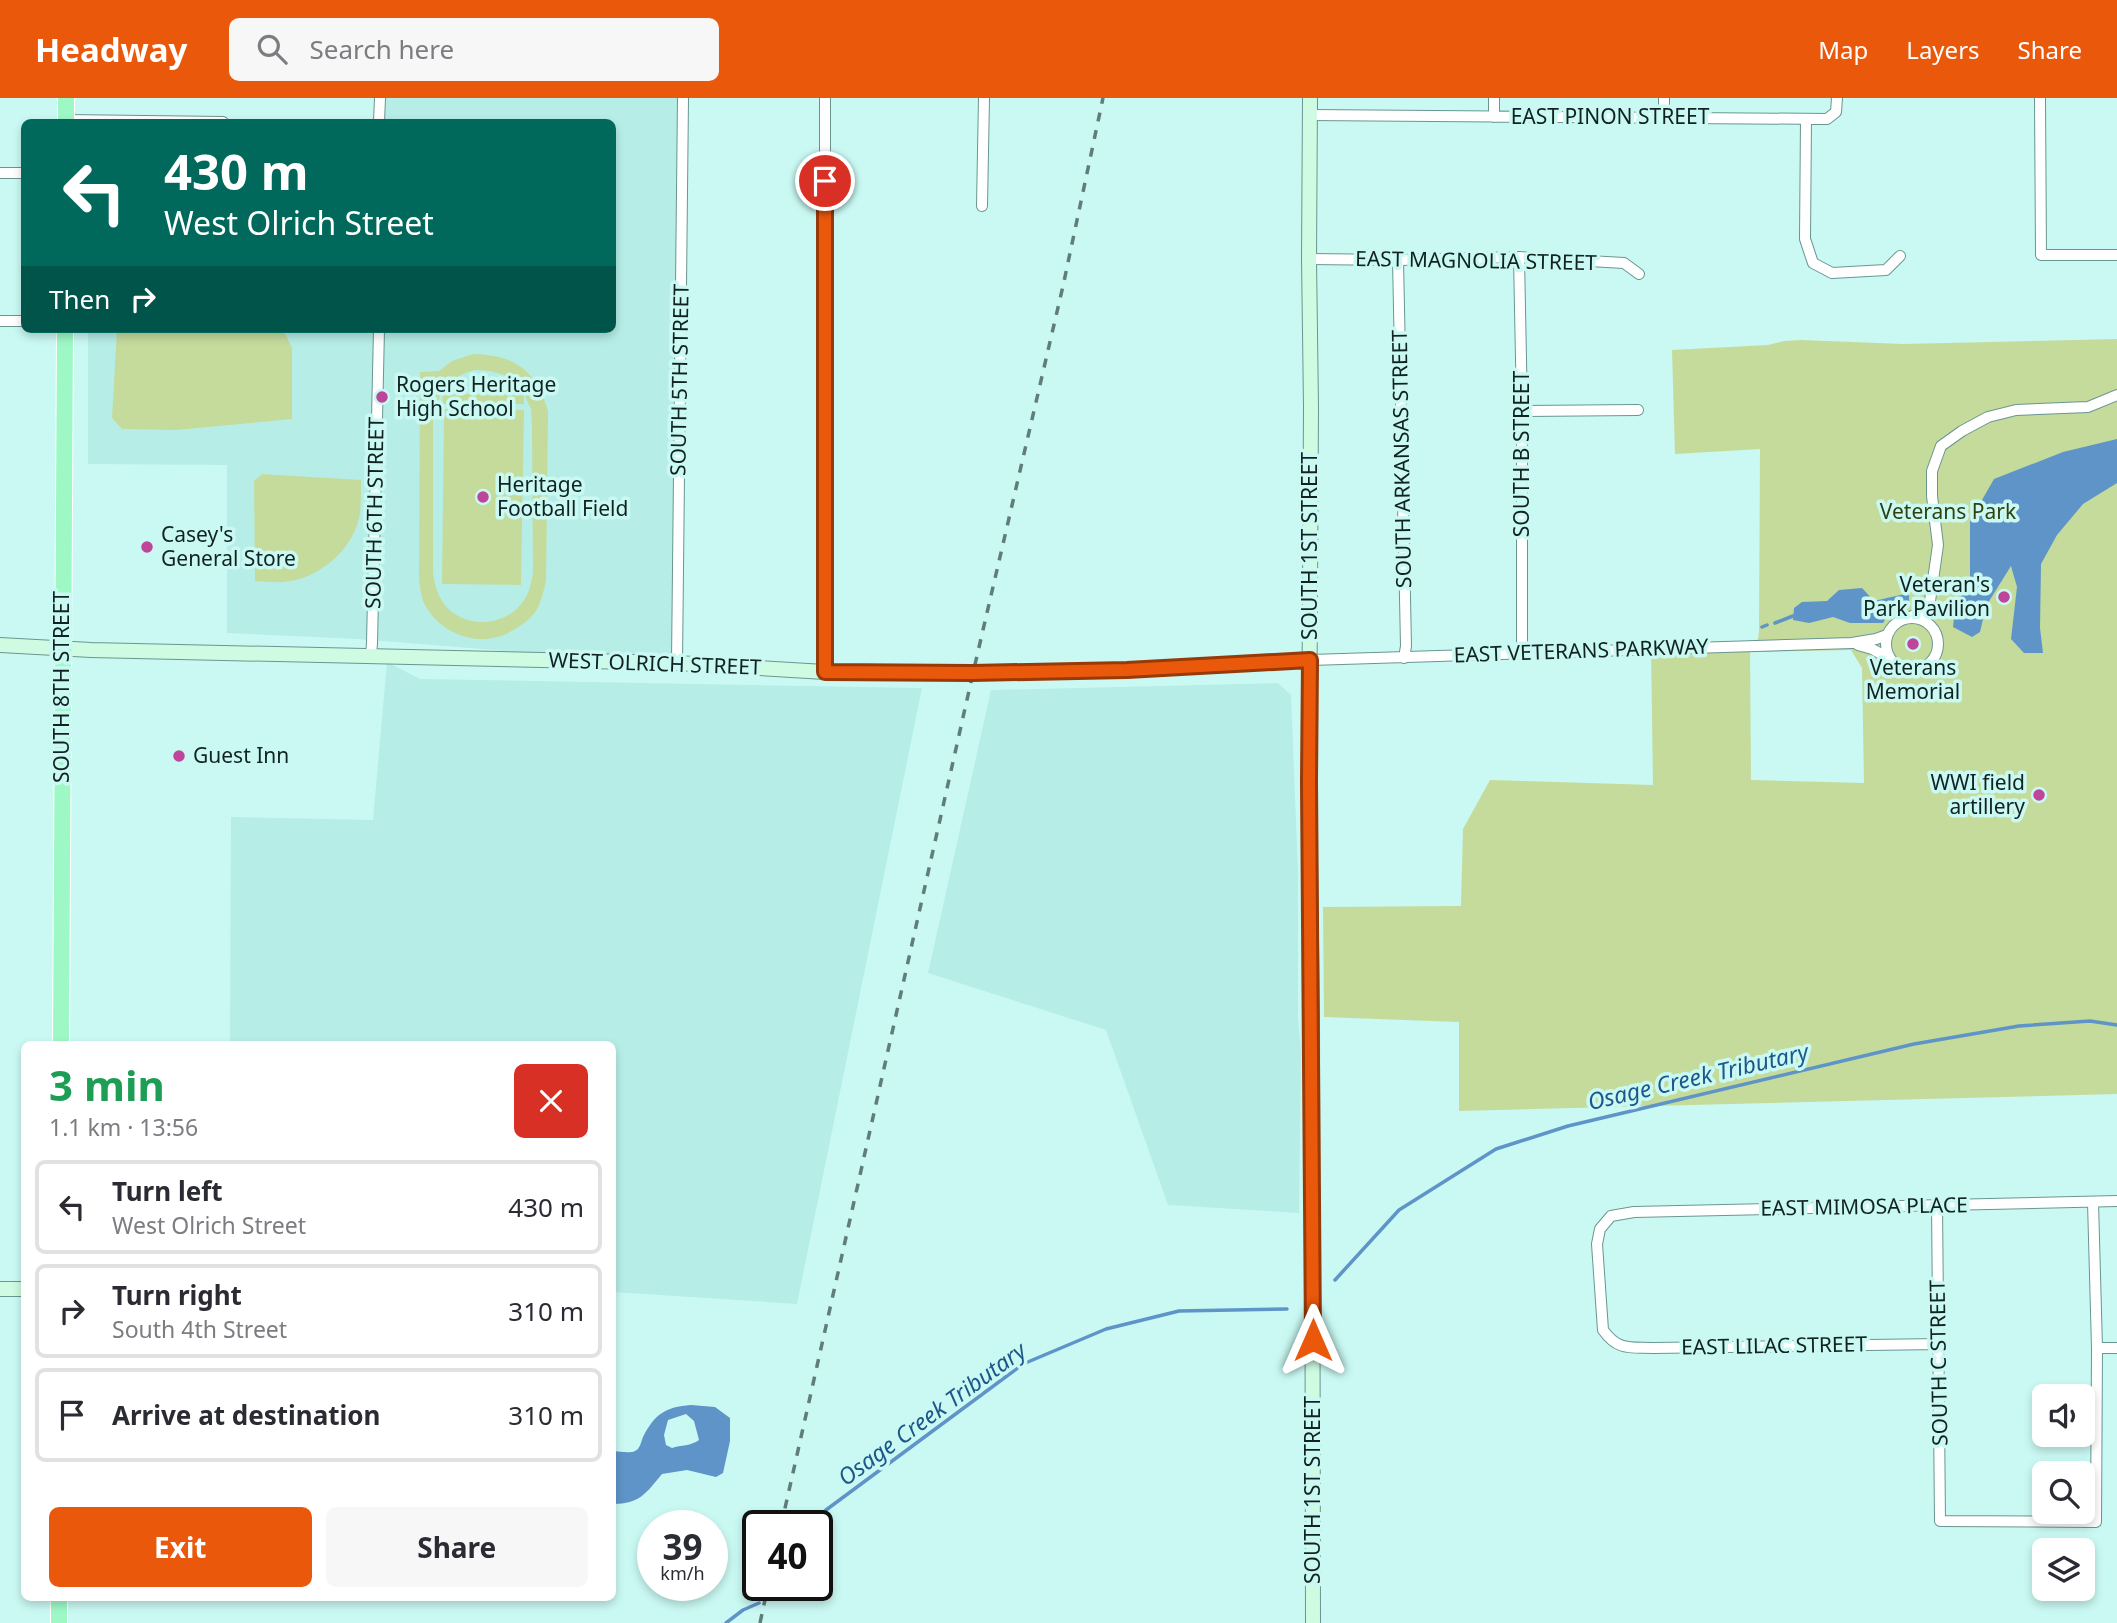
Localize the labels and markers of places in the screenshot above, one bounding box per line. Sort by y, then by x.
pin [795,151,855,211]
place label: Rogers Heritage High School [396,370,556,422]
marker: Rogers Heritage High School [374,389,390,405]
place label: Heritage Football Field [497,470,628,522]
marker: Heritage Football Field [475,489,491,505]
place label: Casey's General Store [161,520,296,572]
marker: Casey's General Store [139,539,155,555]
place label: Veteran's Park Pavilion [1863,570,1990,622]
marker: Veteran's Park Pavilion [1996,589,2012,605]
marker: Veterans Memorial [1905,636,1921,652]
place label: Veterans Memorial [1866,653,1960,705]
place label: Guest Inn [193,741,289,769]
marker: Guest Inn [171,748,187,764]
place label: WWI field artillery [1931,768,2025,820]
marker: WWI field artillery [2031,787,2047,803]

